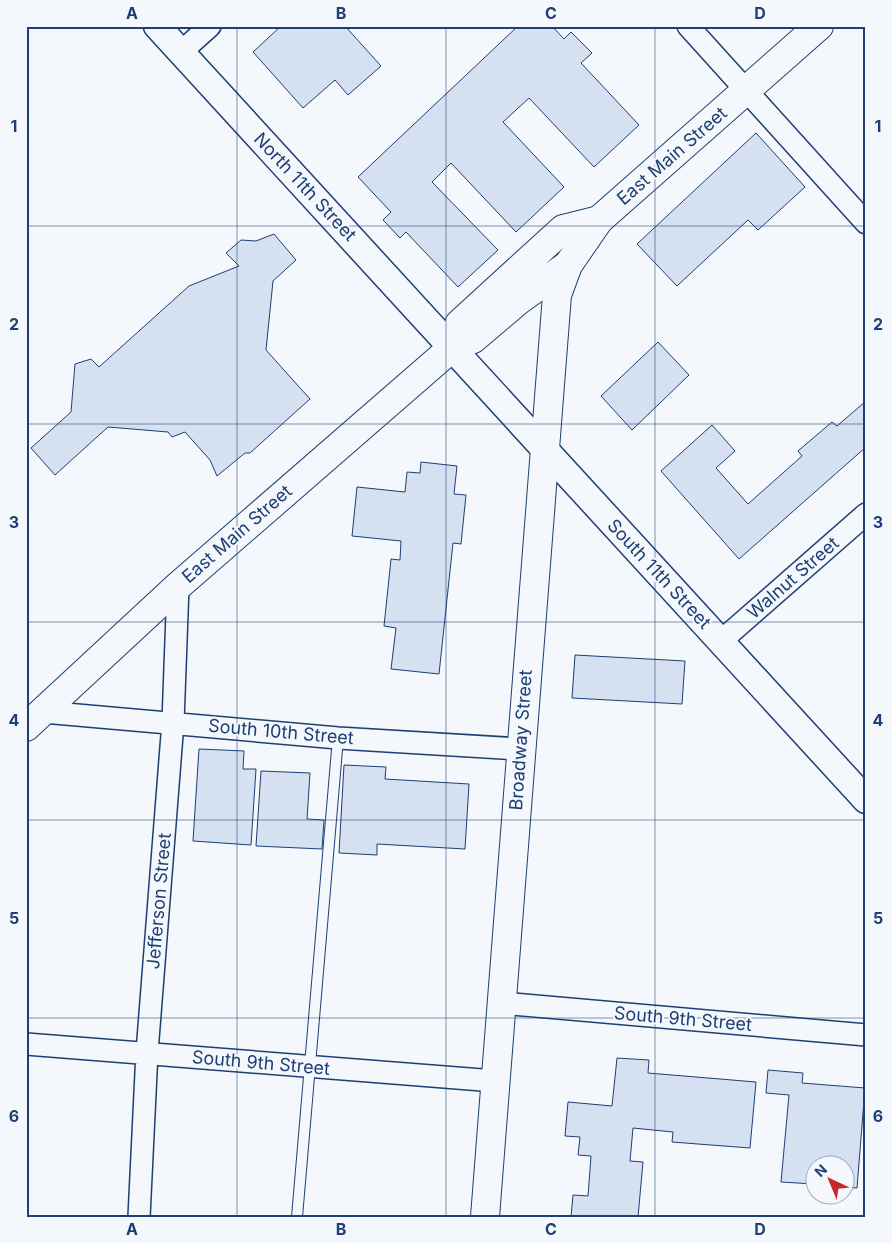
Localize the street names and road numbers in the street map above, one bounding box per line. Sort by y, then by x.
street label: East Main Street [612,102,731,209]
street label: North 11th Street [250,128,361,245]
street label: East Main Street [177,480,296,587]
street label: South 11th Street [603,515,715,633]
street label: Walnut Street [743,532,843,623]
street label: Broadway Street [505,669,536,811]
street label: South 10th Street [207,715,355,748]
street label: Jefferson Street [142,832,175,970]
street label: South 9th Street [613,1002,753,1035]
street label: South 9th Street [191,1046,331,1079]

